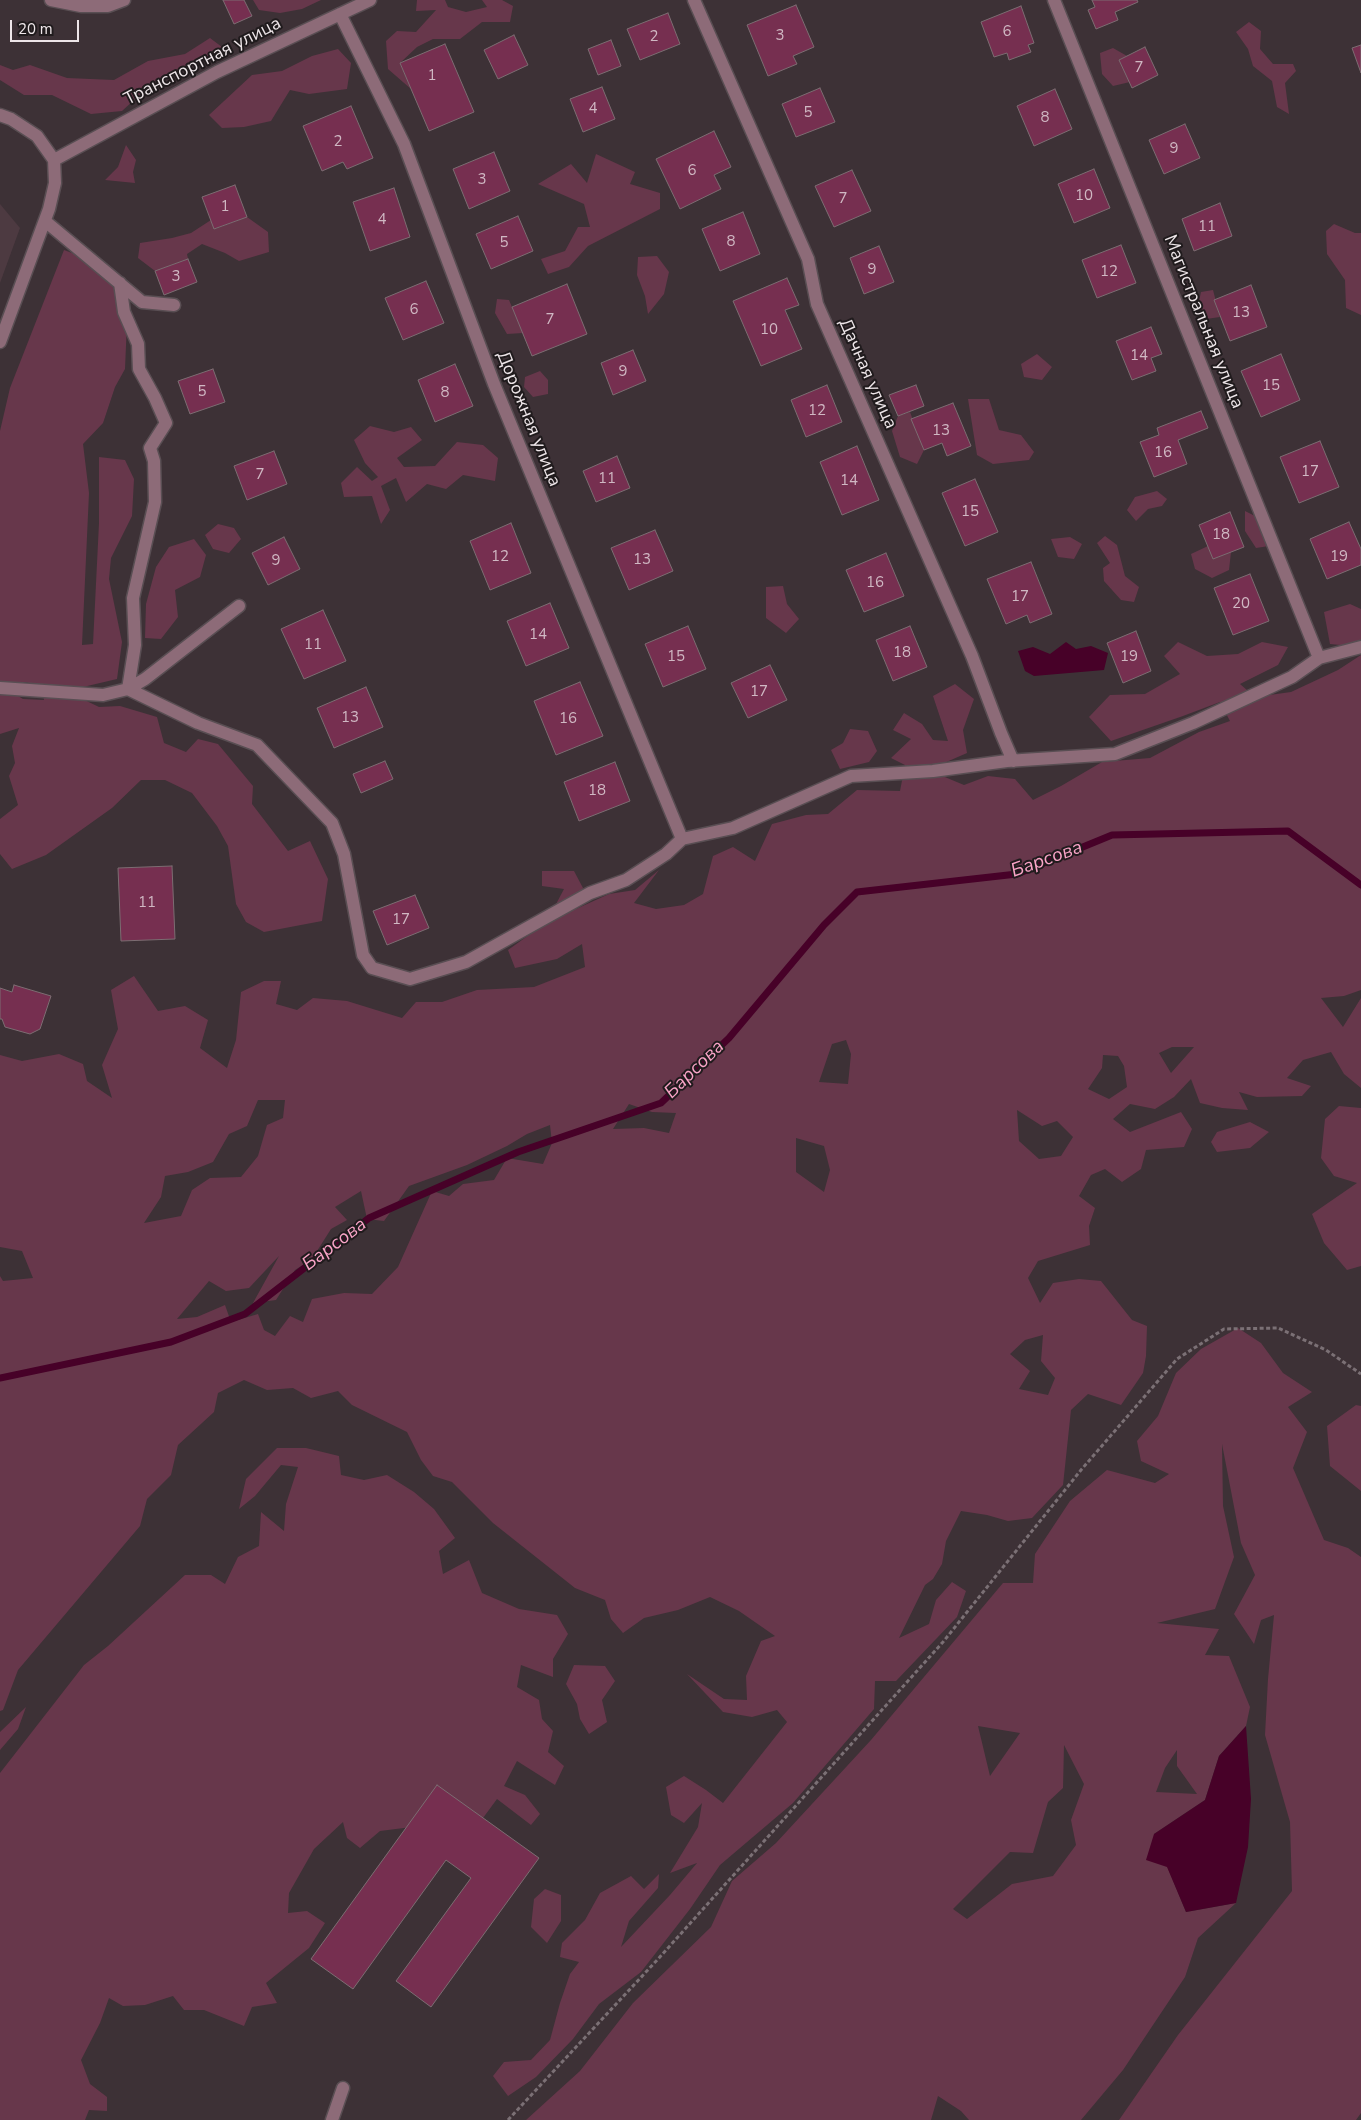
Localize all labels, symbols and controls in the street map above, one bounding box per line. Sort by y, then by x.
scale bar [12,10,81,42]
street label: Транспортная улица [121,13,285,111]
text: 20 m [18,19,53,39]
house number: 6 [1003,23,1011,41]
house number: 3 [776,27,784,45]
house number: 2 [650,28,658,46]
house number: 7 [1135,59,1143,77]
house number: 1 [428,67,436,85]
house number: 4 [589,100,597,118]
house number: 5 [804,104,812,122]
house number: 8 [1041,109,1049,127]
house number: 2 [334,133,342,151]
house number: 9 [1170,140,1178,158]
house number: 6 [688,162,696,180]
house number: 3 [478,171,486,189]
house number: 10 [1075,187,1093,205]
house number: 7 [839,190,847,208]
house number: 1 [221,198,229,216]
house number: 4 [378,211,386,229]
house number: 11 [1198,218,1216,236]
street label: Магистральная улица [1158,232,1248,412]
house number: 8 [727,233,735,251]
house number: 5 [500,234,508,252]
house number: 9 [868,261,876,279]
house number: 12 [1100,263,1118,281]
house number: 3 [172,268,180,286]
house number: 6 [410,301,418,319]
house number: 13 [1232,304,1250,322]
house number: 7 [546,311,554,329]
street label: Дачная улица [833,316,901,432]
house number: 10 [760,321,778,339]
house number: 14 [1130,347,1148,365]
street label: Дорожная улица [491,348,565,490]
house number: 9 [619,363,627,381]
house number: 15 [1262,377,1280,395]
house number: 5 [198,383,206,401]
house number: 8 [441,384,449,402]
house number: 12 [808,402,826,420]
house number: 13 [932,422,950,440]
house number: 16 [1154,444,1172,462]
house number: 17 [1301,463,1319,481]
house number: 7 [256,466,264,484]
house number: 11 [598,470,616,488]
house number: 14 [840,472,858,490]
house number: 15 [961,503,979,521]
house number: 18 [1212,526,1230,544]
house number: 12 [491,548,509,566]
house number: 19 [1330,548,1348,566]
house number: 13 [633,551,651,569]
house number: 9 [272,552,280,570]
house number: 16 [866,574,884,592]
house number: 17 [1011,588,1029,606]
house number: 20 [1232,595,1250,613]
house number: 14 [529,626,547,644]
house number: 11 [304,636,322,654]
house number: 18 [893,644,911,662]
house number: 15 [667,648,685,666]
house number: 19 [1120,648,1138,666]
house number: 17 [750,683,768,701]
house number: 13 [341,709,359,727]
house number: 16 [559,710,577,728]
house number: 18 [588,782,606,800]
water label: Барсова [1008,837,1086,883]
house number: 11 [138,894,156,912]
house number: 17 [392,911,410,929]
water label: Барсова [660,1036,730,1104]
water label: Барсова [298,1214,372,1276]

